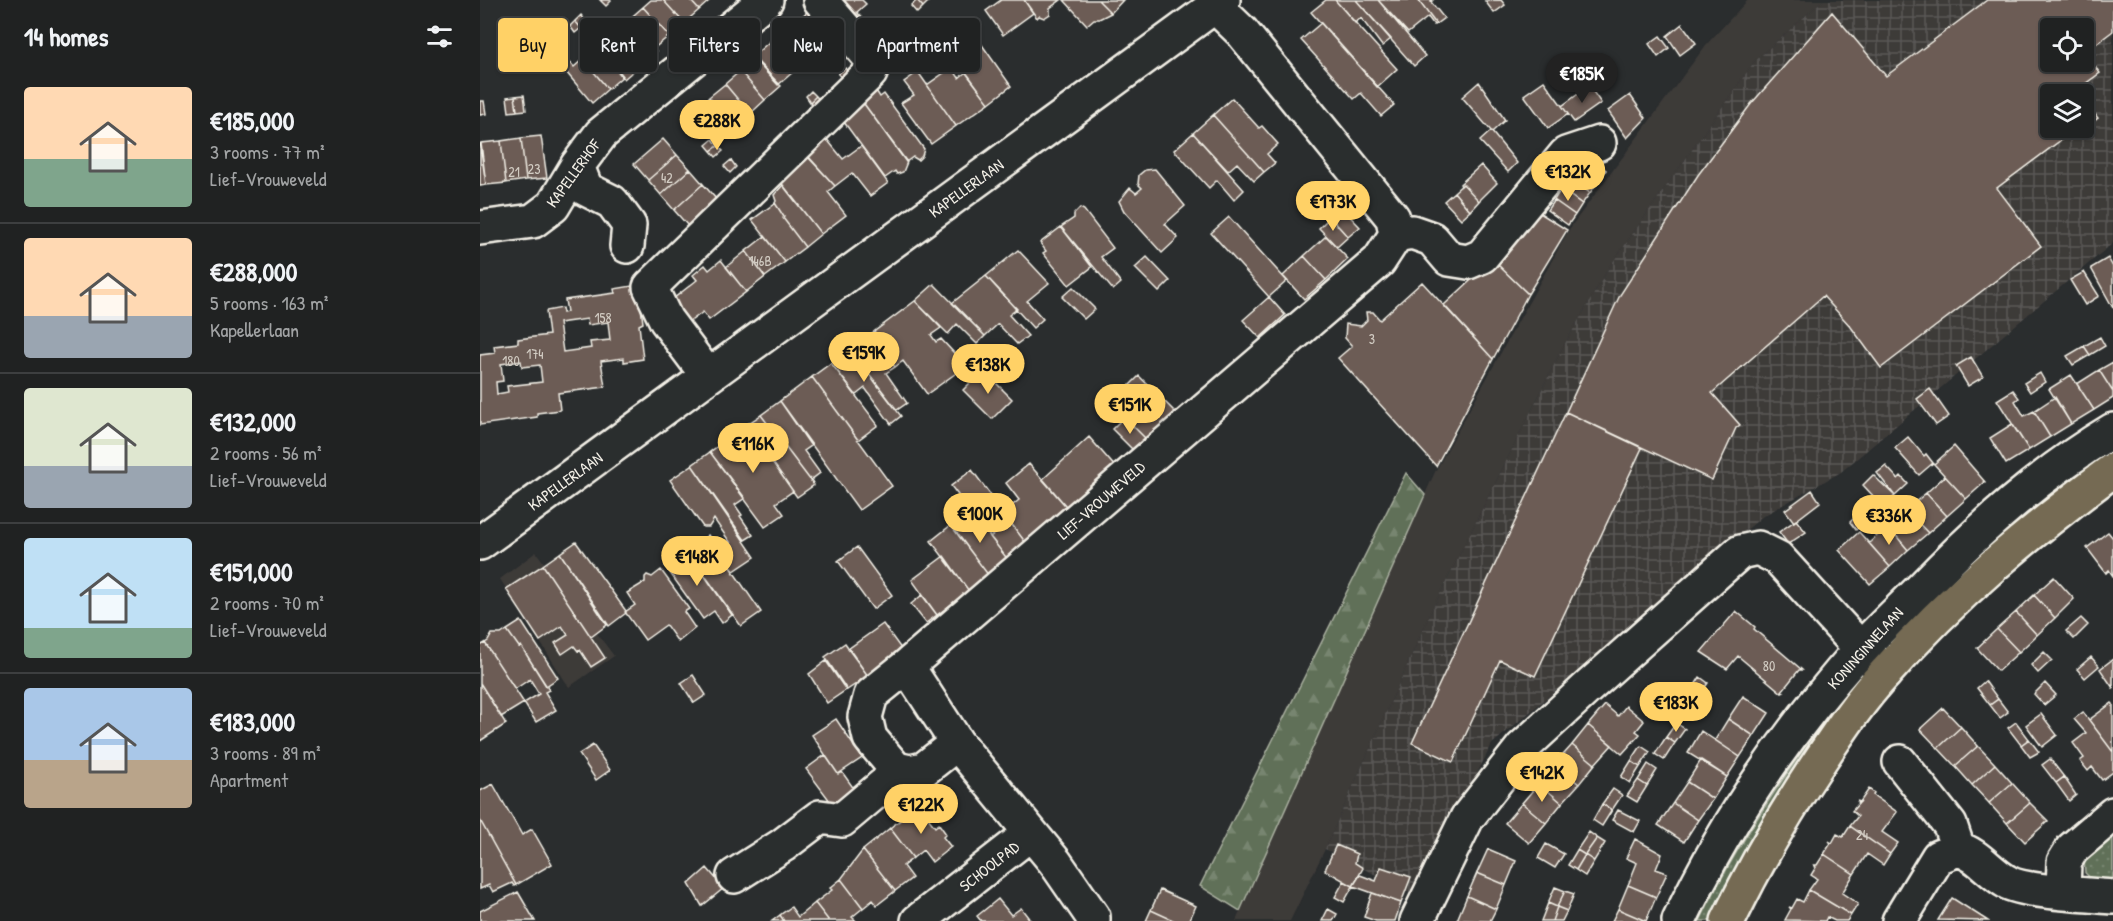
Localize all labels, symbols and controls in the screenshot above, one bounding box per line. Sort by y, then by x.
chip: Buy [498,18,568,72]
chip: Rent [580,18,657,72]
chip: Filters [669,18,760,72]
chip: New [772,18,844,72]
chip: Apartment [856,18,980,72]
map controls [2040,18,2094,138]
button: locate [2040,18,2094,72]
text: 14 homes [24,19,109,54]
icon: filters [423,20,456,53]
pin: €185K [1540,53,1624,104]
text: €185K [1560,59,1604,86]
button: layers [2040,84,2094,138]
pin: €288K [675,100,759,151]
text: €185,000 [210,103,294,138]
text: €288K [694,106,740,133]
icon: home [72,111,144,183]
street label: KAPELLERHOF [541,134,606,212]
text: 3 rooms · 77 m² [210,138,324,165]
pin: €132K [1526,151,1610,202]
street label: KAPELLERLAAN [924,153,1008,223]
text: €132K [1545,157,1591,184]
house number: 23 [528,159,540,178]
house number: 21 [508,162,520,181]
text: Lief-Vrouweveld [210,165,326,192]
house number: 42 [661,168,673,187]
pin: €173K [1291,181,1375,232]
text: €173K [1310,187,1356,214]
house number: 146B [748,251,772,270]
text: €288,000 [210,254,297,289]
icon: home [72,262,144,334]
text: 5 rooms · 163 m² [210,289,328,316]
house number: 158 [594,308,612,327]
text: Kapellerlaan [210,316,299,343]
house number: 3 [1369,329,1375,348]
pin: €159K [822,332,906,383]
text: €159K [842,338,886,365]
house number: 174 [526,344,544,363]
pin: €138K [946,344,1030,395]
text: €138K [966,350,1010,377]
house number: 180 [502,351,520,370]
pin: €151K [1088,384,1172,435]
text: €151K [1108,390,1152,417]
text: €132,000 [210,404,296,439]
icon: home [72,412,144,484]
pin: €116K [711,423,795,474]
text: €116K [732,429,774,456]
text: 2 rooms · 56 m² [210,439,322,466]
street label: KAPELLERLAAN [523,446,607,516]
street label: LIEF-VROUWEVELD [1052,455,1150,544]
text: Lief-Vrouweveld [210,466,326,493]
pin: €100K [938,493,1022,544]
pin: €336K [1847,495,1931,546]
text: €100K [957,499,1003,526]
text: €336K [1866,501,1912,528]
pin: €148K [655,536,739,587]
text: €148K [675,542,719,569]
text: €151,000 [210,554,293,589]
icon: home [72,562,144,634]
text: 2 rooms · 70 m² [210,589,324,616]
street label: KONINGINNELAAN [1822,602,1908,694]
text: Lief-Vrouweveld [210,616,326,643]
house number: 80 [1763,656,1775,675]
pin: €183K [1634,682,1718,733]
text: €183K [1654,688,1698,715]
text: €183,000 [210,704,295,739]
icon: home [72,712,144,784]
text: 3 rooms · 89 m² [210,739,321,766]
pin: €142K [1500,752,1584,803]
text: €142K [1520,758,1564,785]
text: Apartment [210,766,288,793]
pin: €122K [879,784,963,835]
text: €122K [898,790,944,817]
house number: 24 [1856,825,1868,844]
street label: SCHOOLPAD [954,835,1024,896]

